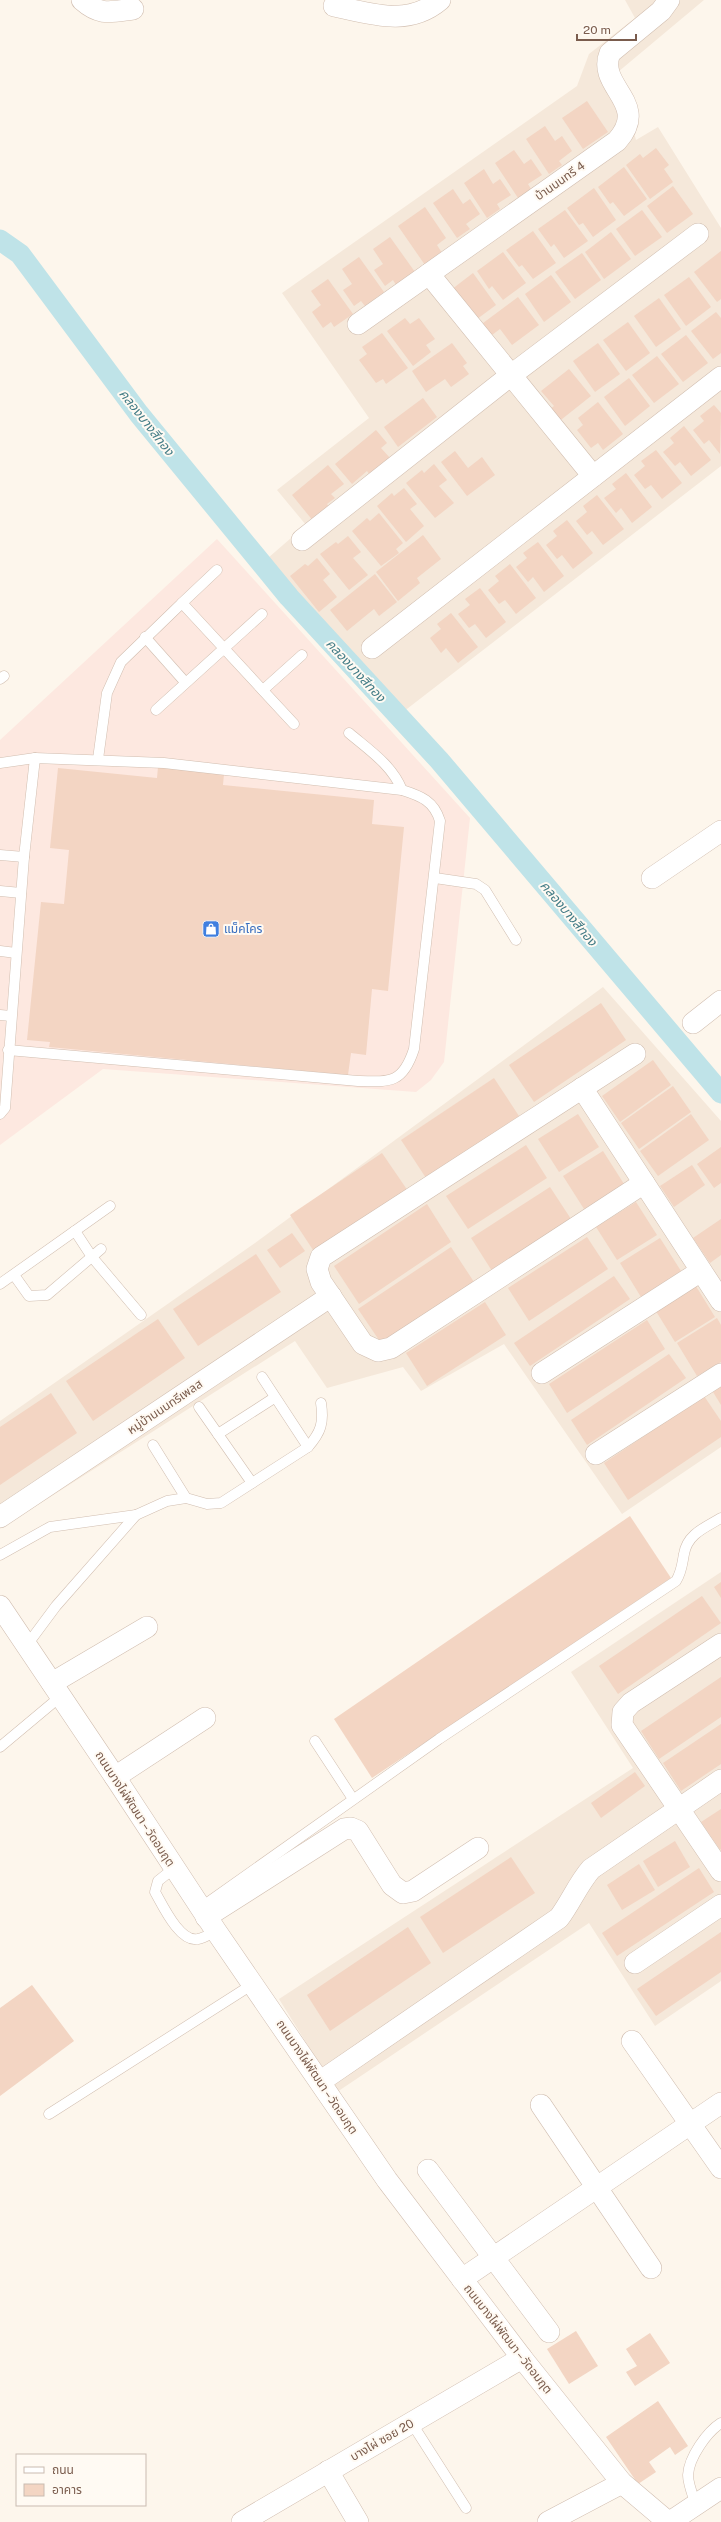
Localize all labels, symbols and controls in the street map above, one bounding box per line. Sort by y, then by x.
scale bar [577,16,636,42]
text: 20 m [583,23,611,37]
street label: บ้านนนทรี 4 [532,158,588,203]
water label: คลองบางสีทอง [116,386,178,459]
water label: คลองบางสีทอง [323,636,389,705]
water label: คลองบางสีทอง [537,878,601,949]
shop icon: แม็คโคร [201,919,221,939]
place label: แม็คโคร [224,922,262,936]
street label: หมู่บ้านนนทรีเพลส [125,1377,205,1437]
street label: ถนนบางไผ่พัฒนา – วัดอมฤต [92,1749,178,1869]
street label: ถนนบางไผ่พัฒนา – วัดอมฤต [273,2017,361,2137]
street label: ถนนบางไผ่พัฒนา – วัดอมฤต [461,2282,555,2396]
street label: บางไผ่ ซอย 20 [348,2416,416,2464]
legend [16,2454,146,2506]
text: ถนน [52,2463,74,2477]
text: อาคาร [52,2483,82,2497]

